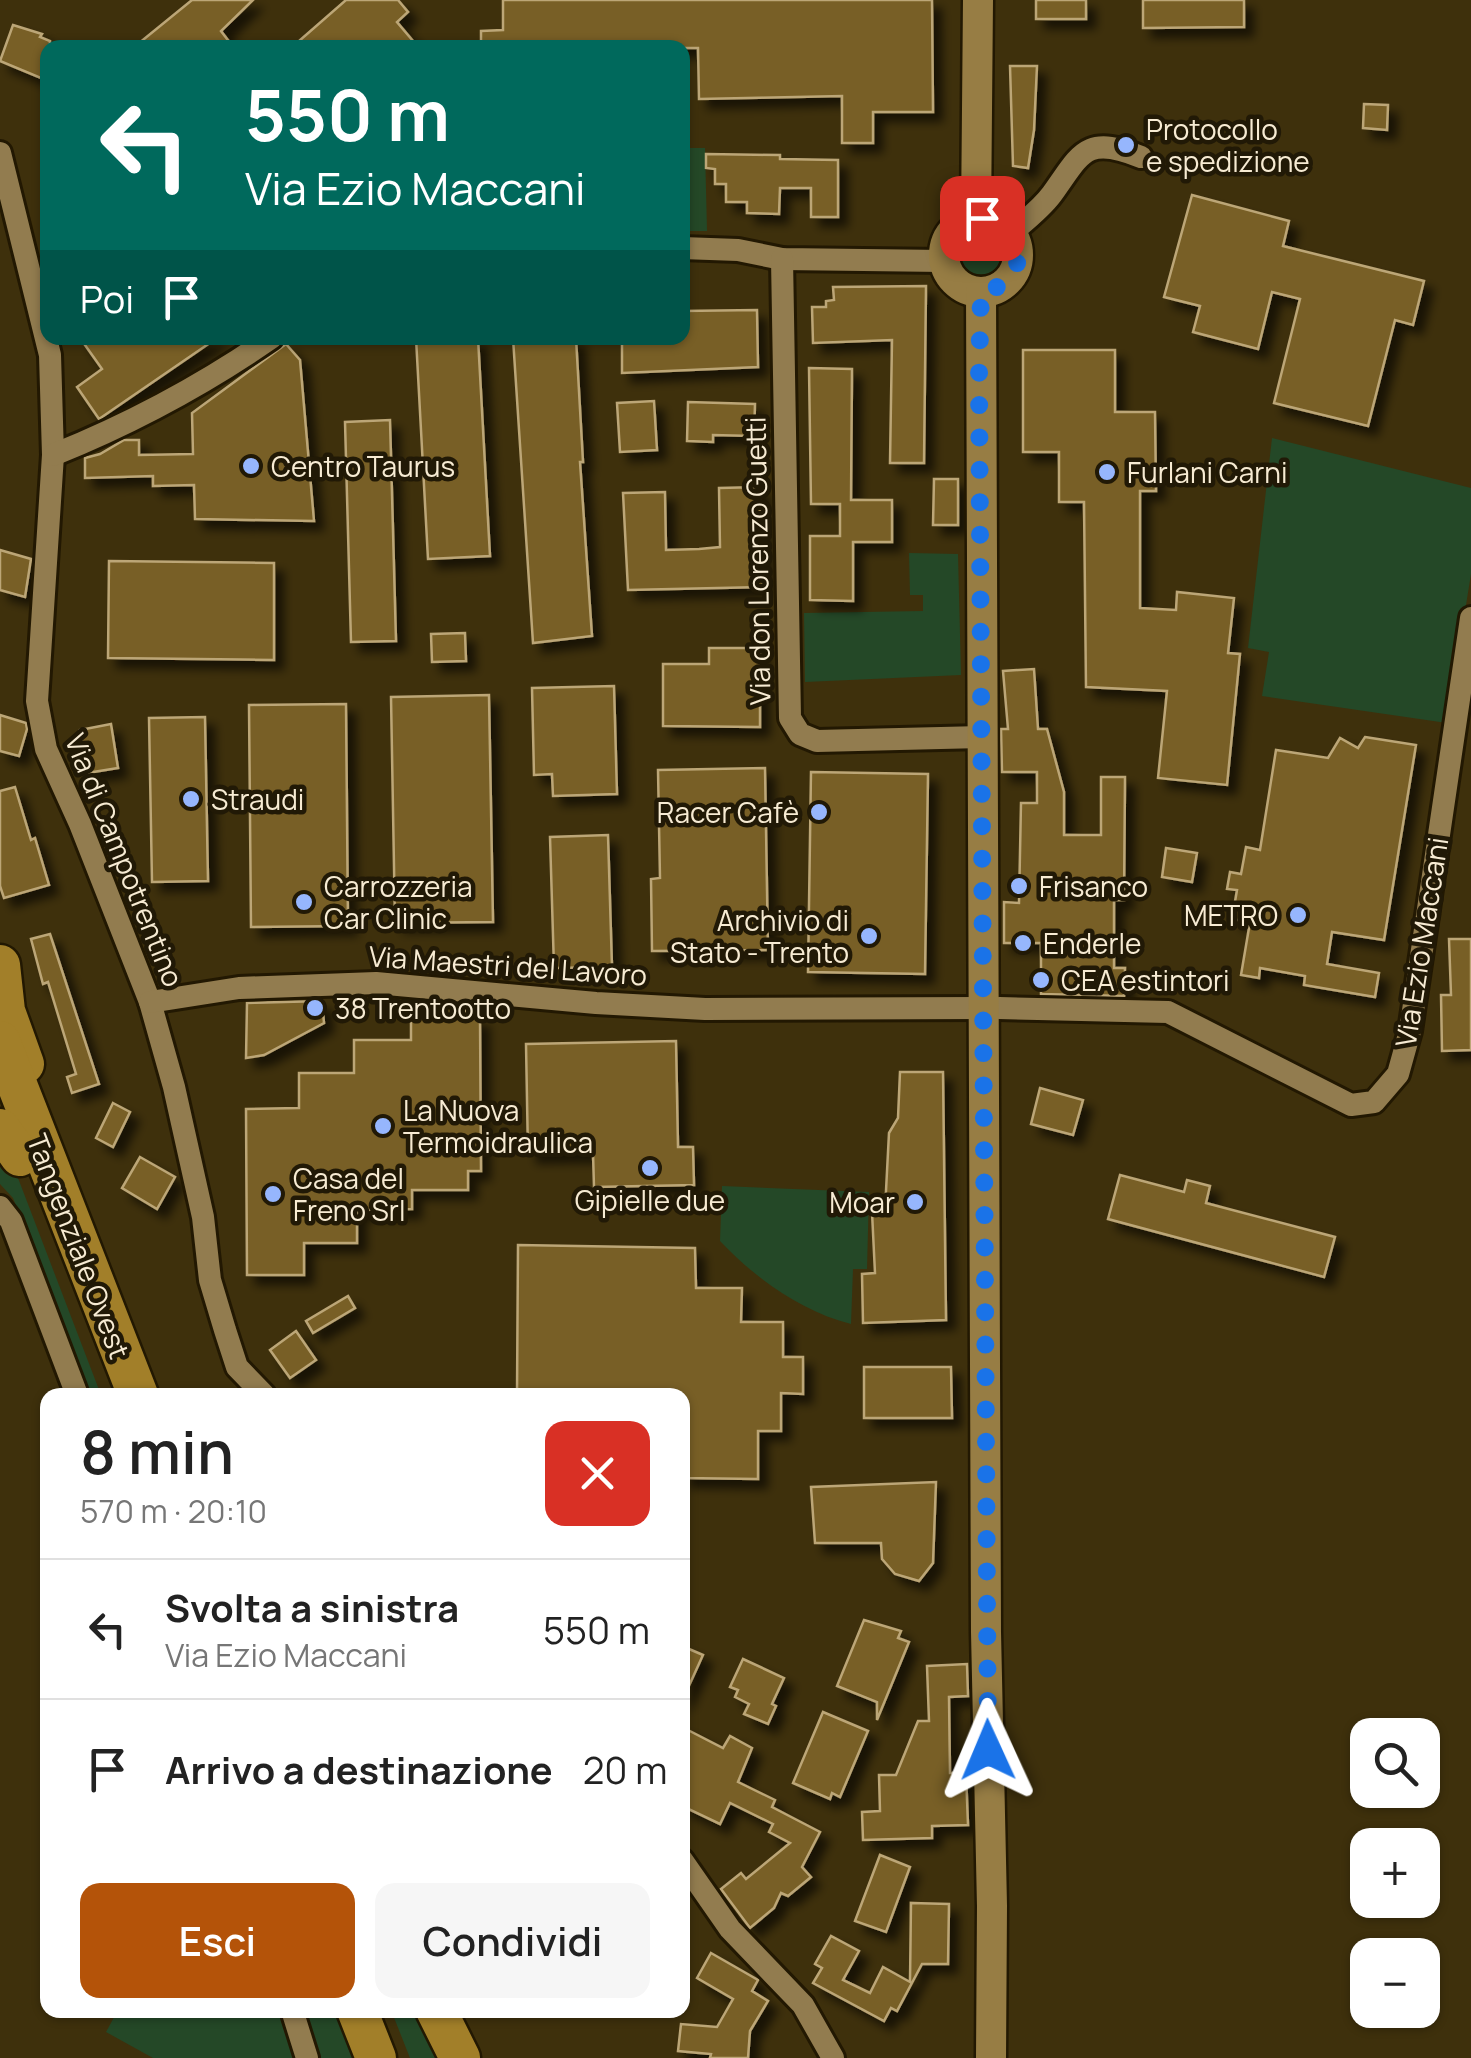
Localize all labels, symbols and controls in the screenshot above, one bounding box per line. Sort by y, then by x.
text: 550 m [245,66,450,162]
icon: left [80,80,210,210]
place label: Protocollo e spedizione [1146,110,1310,180]
marker: Protocollo e spedizione [1115,134,1137,156]
text: Via Ezio Maccani [245,157,585,219]
pin [940,176,1025,261]
icon: arrive [955,191,1010,246]
icon: arrive [154,270,209,325]
text: Poi [80,272,134,324]
street label: Via don Lorenzo Guetti [735,416,779,706]
place label: Centro Taurus [271,447,455,485]
place label: Furlani Carni [1127,453,1288,491]
marker: Centro Taurus [240,455,262,477]
marker: Furlani Carni [1096,461,1118,483]
street label: Via di Campotrentino [57,728,193,992]
place label: Straudi [211,780,304,818]
marker: Straudi [180,788,202,810]
place label: Racer Cafè [657,793,799,831]
marker: Racer Cafè [808,801,830,823]
street label: Via Ezio Maccani [1386,834,1456,1050]
place label: Carrozzeria Car Clinic [324,867,473,937]
place label: Frisanco [1039,867,1148,905]
marker: Frisanco [1008,875,1030,897]
marker: Carrozzeria Car Clinic [293,891,315,913]
place label: METRO [1184,896,1278,934]
place label: Archivio di Stato - Trento [670,901,849,971]
marker: METRO [1287,904,1309,926]
place label: Enderle [1043,924,1141,962]
marker: Archivio di Stato - Trento [858,925,880,947]
marker: Enderle [1012,932,1034,954]
street label: Via Maestri del Lavoro [368,936,648,994]
place label: CEA estintori [1061,961,1230,999]
marker: CEA estintori [1030,969,1052,991]
place label: 38 Trentootto [335,989,511,1027]
marker: 38 Trentootto [304,997,326,1019]
place label: La Nuova Termoidraulica [403,1091,593,1161]
marker: La Nuova Termoidraulica [372,1115,394,1137]
street label: Tangenziale Ovest [19,1128,139,1364]
marker: Gipielle due [639,1157,661,1179]
place label: Casa del Freno Srl [293,1159,405,1229]
place label: Gipielle due [575,1181,725,1219]
marker: Casa del Freno Srl [262,1183,284,1205]
place label: Moar [829,1183,895,1221]
marker: Moar [904,1191,926,1213]
text: 8 min [80,1410,234,1492]
button: close [545,1421,650,1526]
text: 570 m · 20:10 [80,1489,267,1533]
text: Svolta a sinistra [165,1581,459,1633]
icon: left [80,1602,135,1657]
text: 550 m [543,1603,650,1655]
text: Via Ezio Maccani [165,1633,407,1677]
position arrow [936,1698,1040,1802]
map controls [1350,1718,1440,2028]
button: search [1350,1718,1440,1808]
icon: arrive [80,1742,135,1797]
text: Arrivo a destinazione [165,1743,553,1795]
text: 20 m [583,1743,667,1795]
button: + [1350,1828,1440,1918]
button: Esci [80,1883,355,1998]
button: Condividi [375,1883,650,1998]
button: − [1350,1938,1440,2028]

